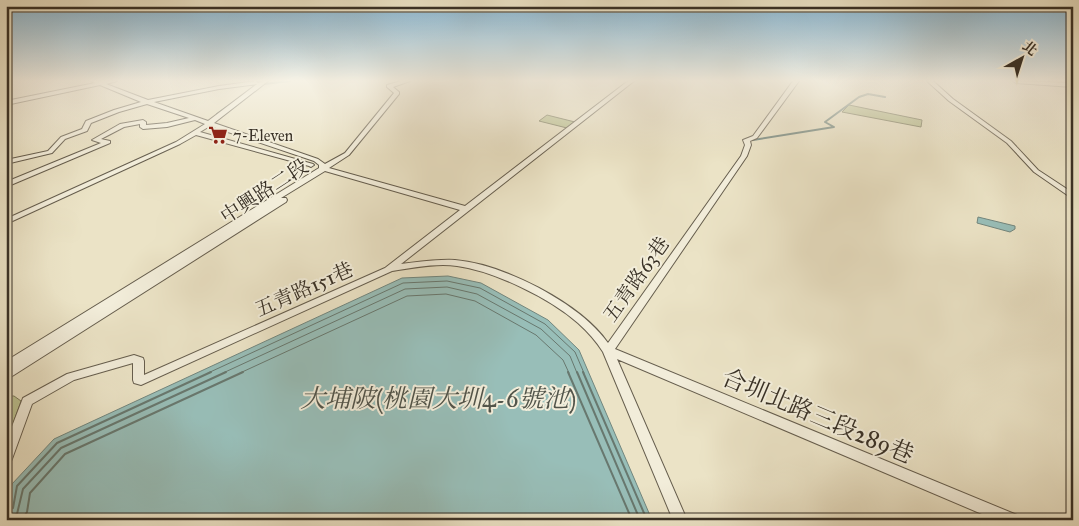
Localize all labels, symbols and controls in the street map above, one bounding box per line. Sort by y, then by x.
north arrow [996,32,1046,82]
text: 北 [1019,37,1041,59]
supermarket icon: 7-Eleven [207,124,229,146]
place label: 7-Eleven [233,126,294,145]
street label: 中興路二段 [216,154,312,228]
street label: 五青路63巷 [598,232,674,326]
street label: 五青路151巷 [251,257,357,321]
street label: 合圳北路三段289巷 [718,362,918,470]
water label: 大埔陂(桃園大圳4-6號池) [300,383,576,414]

